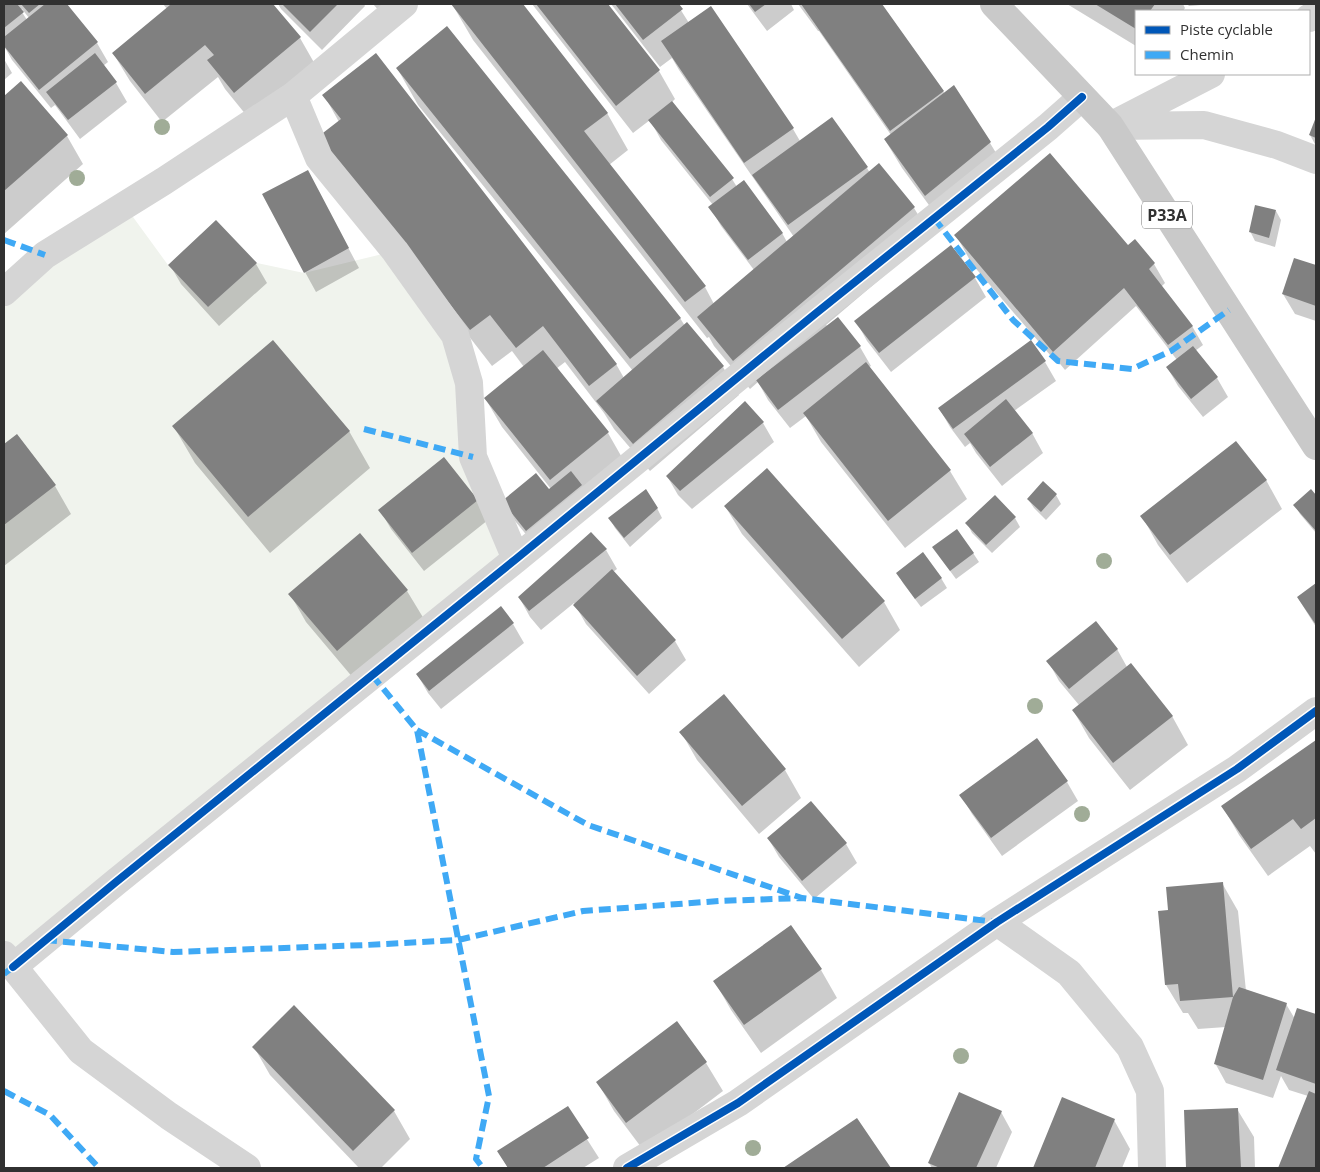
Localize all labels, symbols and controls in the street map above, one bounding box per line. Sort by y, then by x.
legend [1135,10,1310,75]
text: Piste cyclable [1180,19,1273,39]
text: Chemin [1180,44,1234,64]
road number: P33A [1142,202,1192,228]

